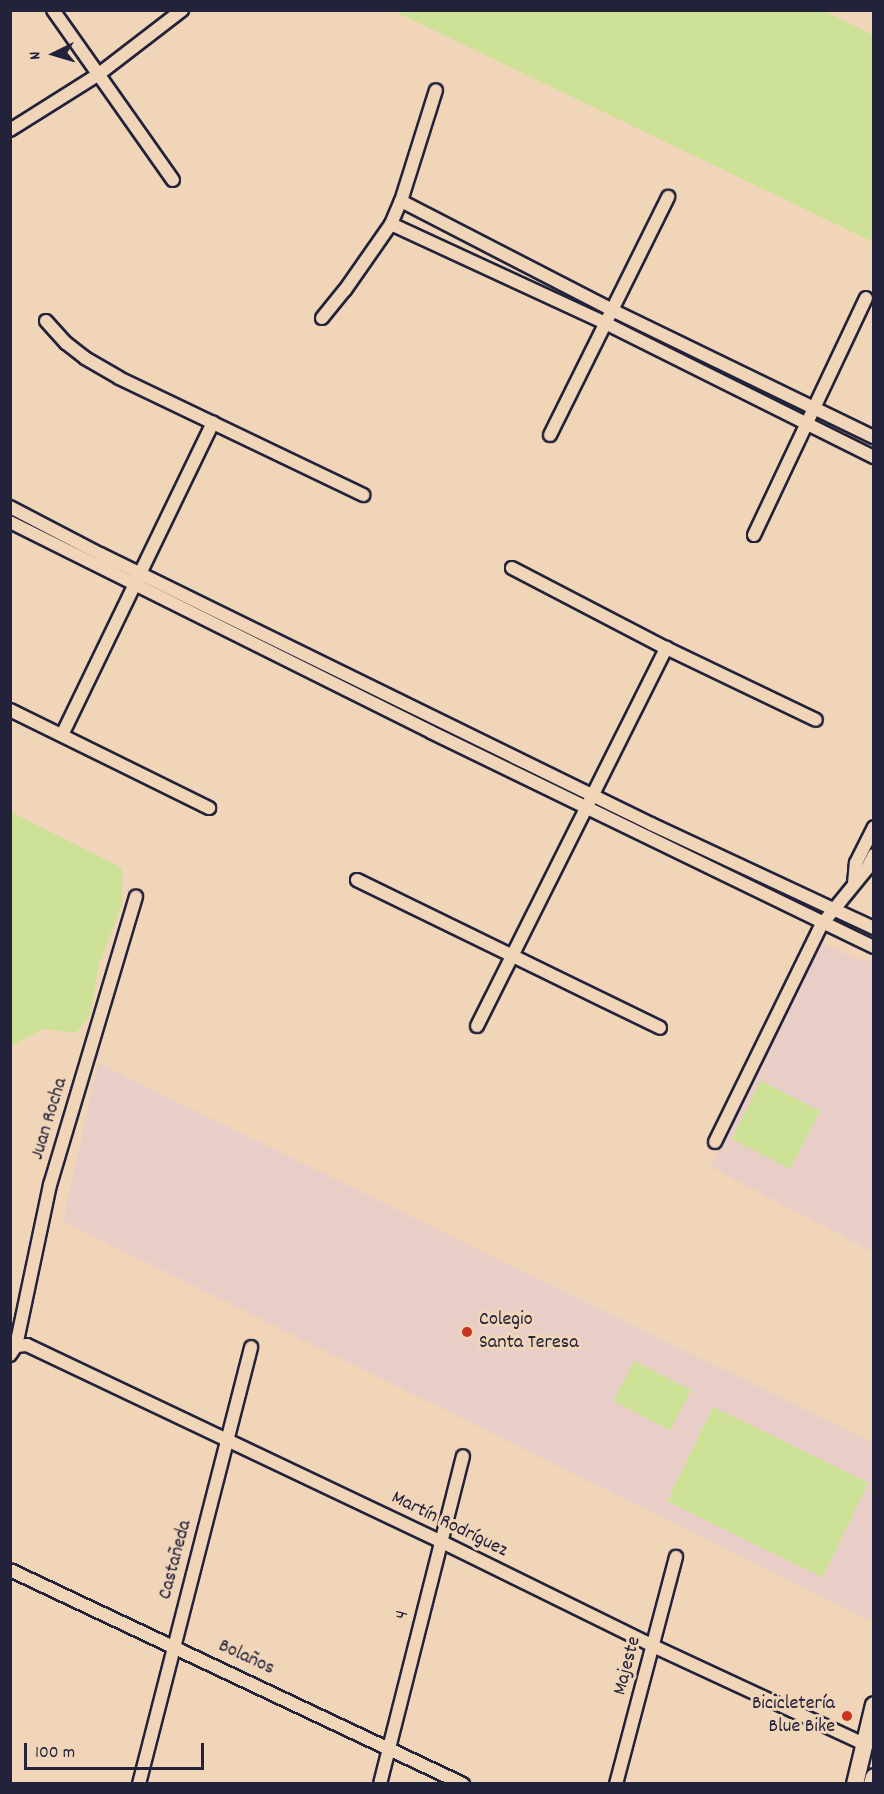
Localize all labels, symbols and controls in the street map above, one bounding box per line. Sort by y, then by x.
north arrow [24,24,84,84]
text: N [24,51,47,61]
street label: Juan Rocha [26,1075,74,1163]
place label: Colegio Santa Teresa [479,1308,579,1355]
marker: Colegio Santa Teresa [460,1325,474,1339]
street label: Martín Rodríguez [387,1487,511,1563]
street label: Castañeda [154,1518,198,1602]
street label: 4 [390,1608,416,1622]
street label: Majeste [609,1634,647,1698]
street label: Bolaños [214,1635,278,1681]
place label: Bicicletería Blue Bike [752,1692,835,1739]
marker: Bicicletería Blue Bike [840,1709,854,1723]
scale bar [27,1731,207,1769]
text: 100 m [35,1741,75,1766]

